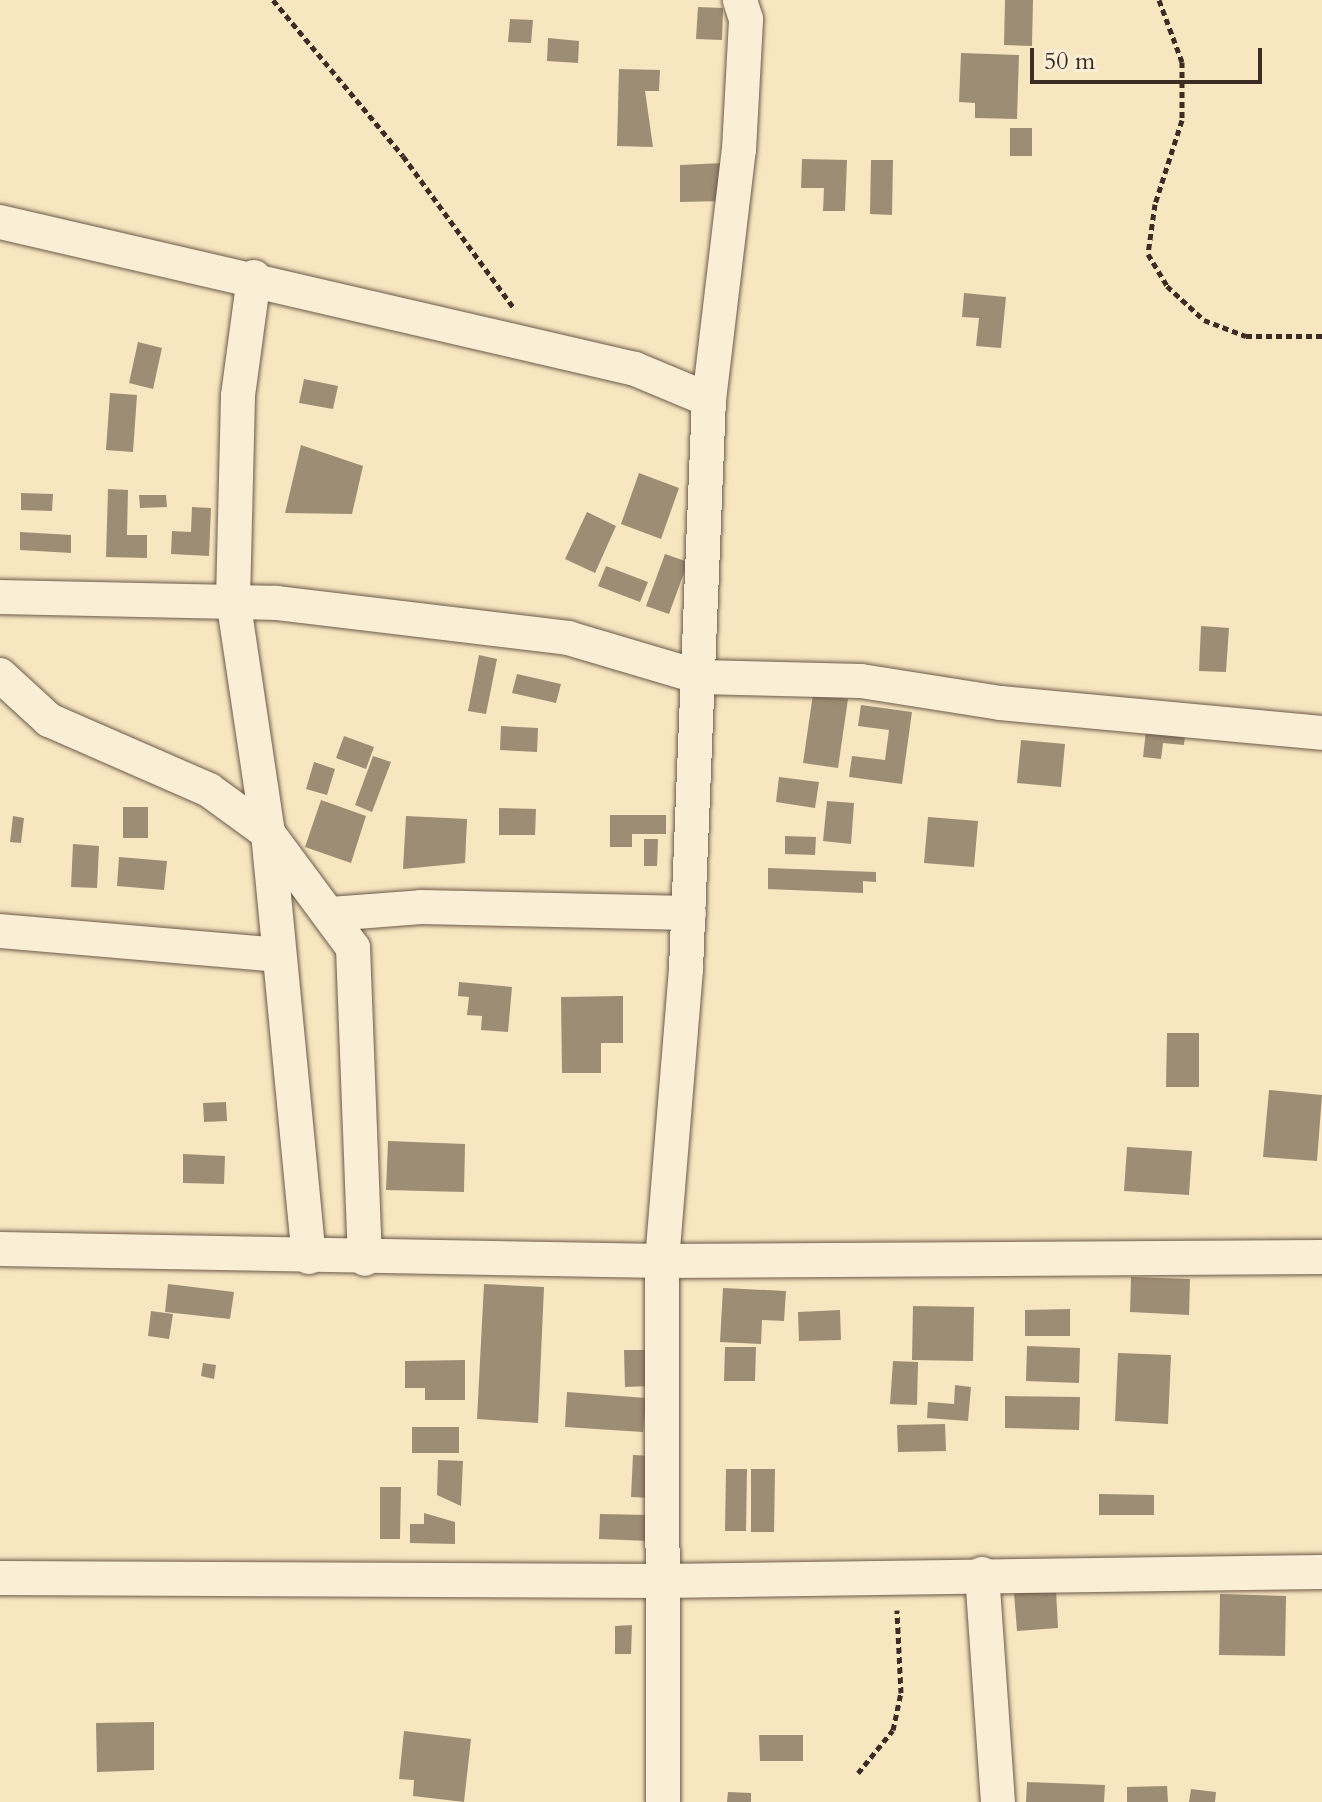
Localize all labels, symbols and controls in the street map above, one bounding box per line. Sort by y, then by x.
scale bar [1034,32,1266,82]
text: 50 m [1044,45,1095,78]

